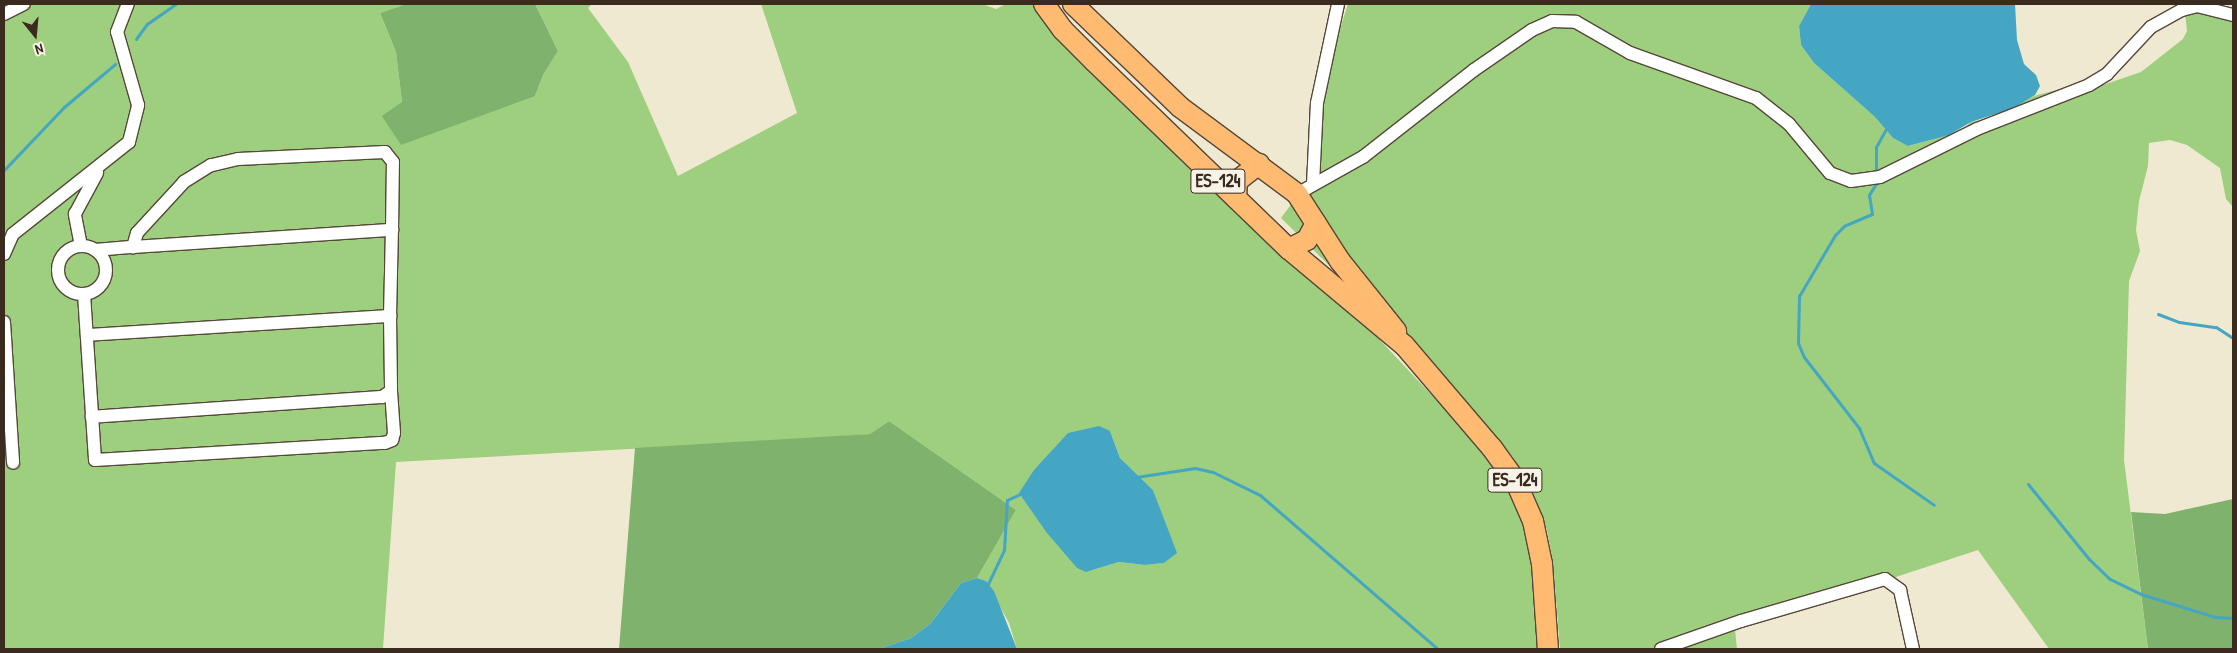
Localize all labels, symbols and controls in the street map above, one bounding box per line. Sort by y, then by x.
north arrow [10,10,60,60]
text: N [33,40,46,60]
road number: ES-124 [1189,166,1247,197]
road number: ES-124 [1486,464,1544,496]

